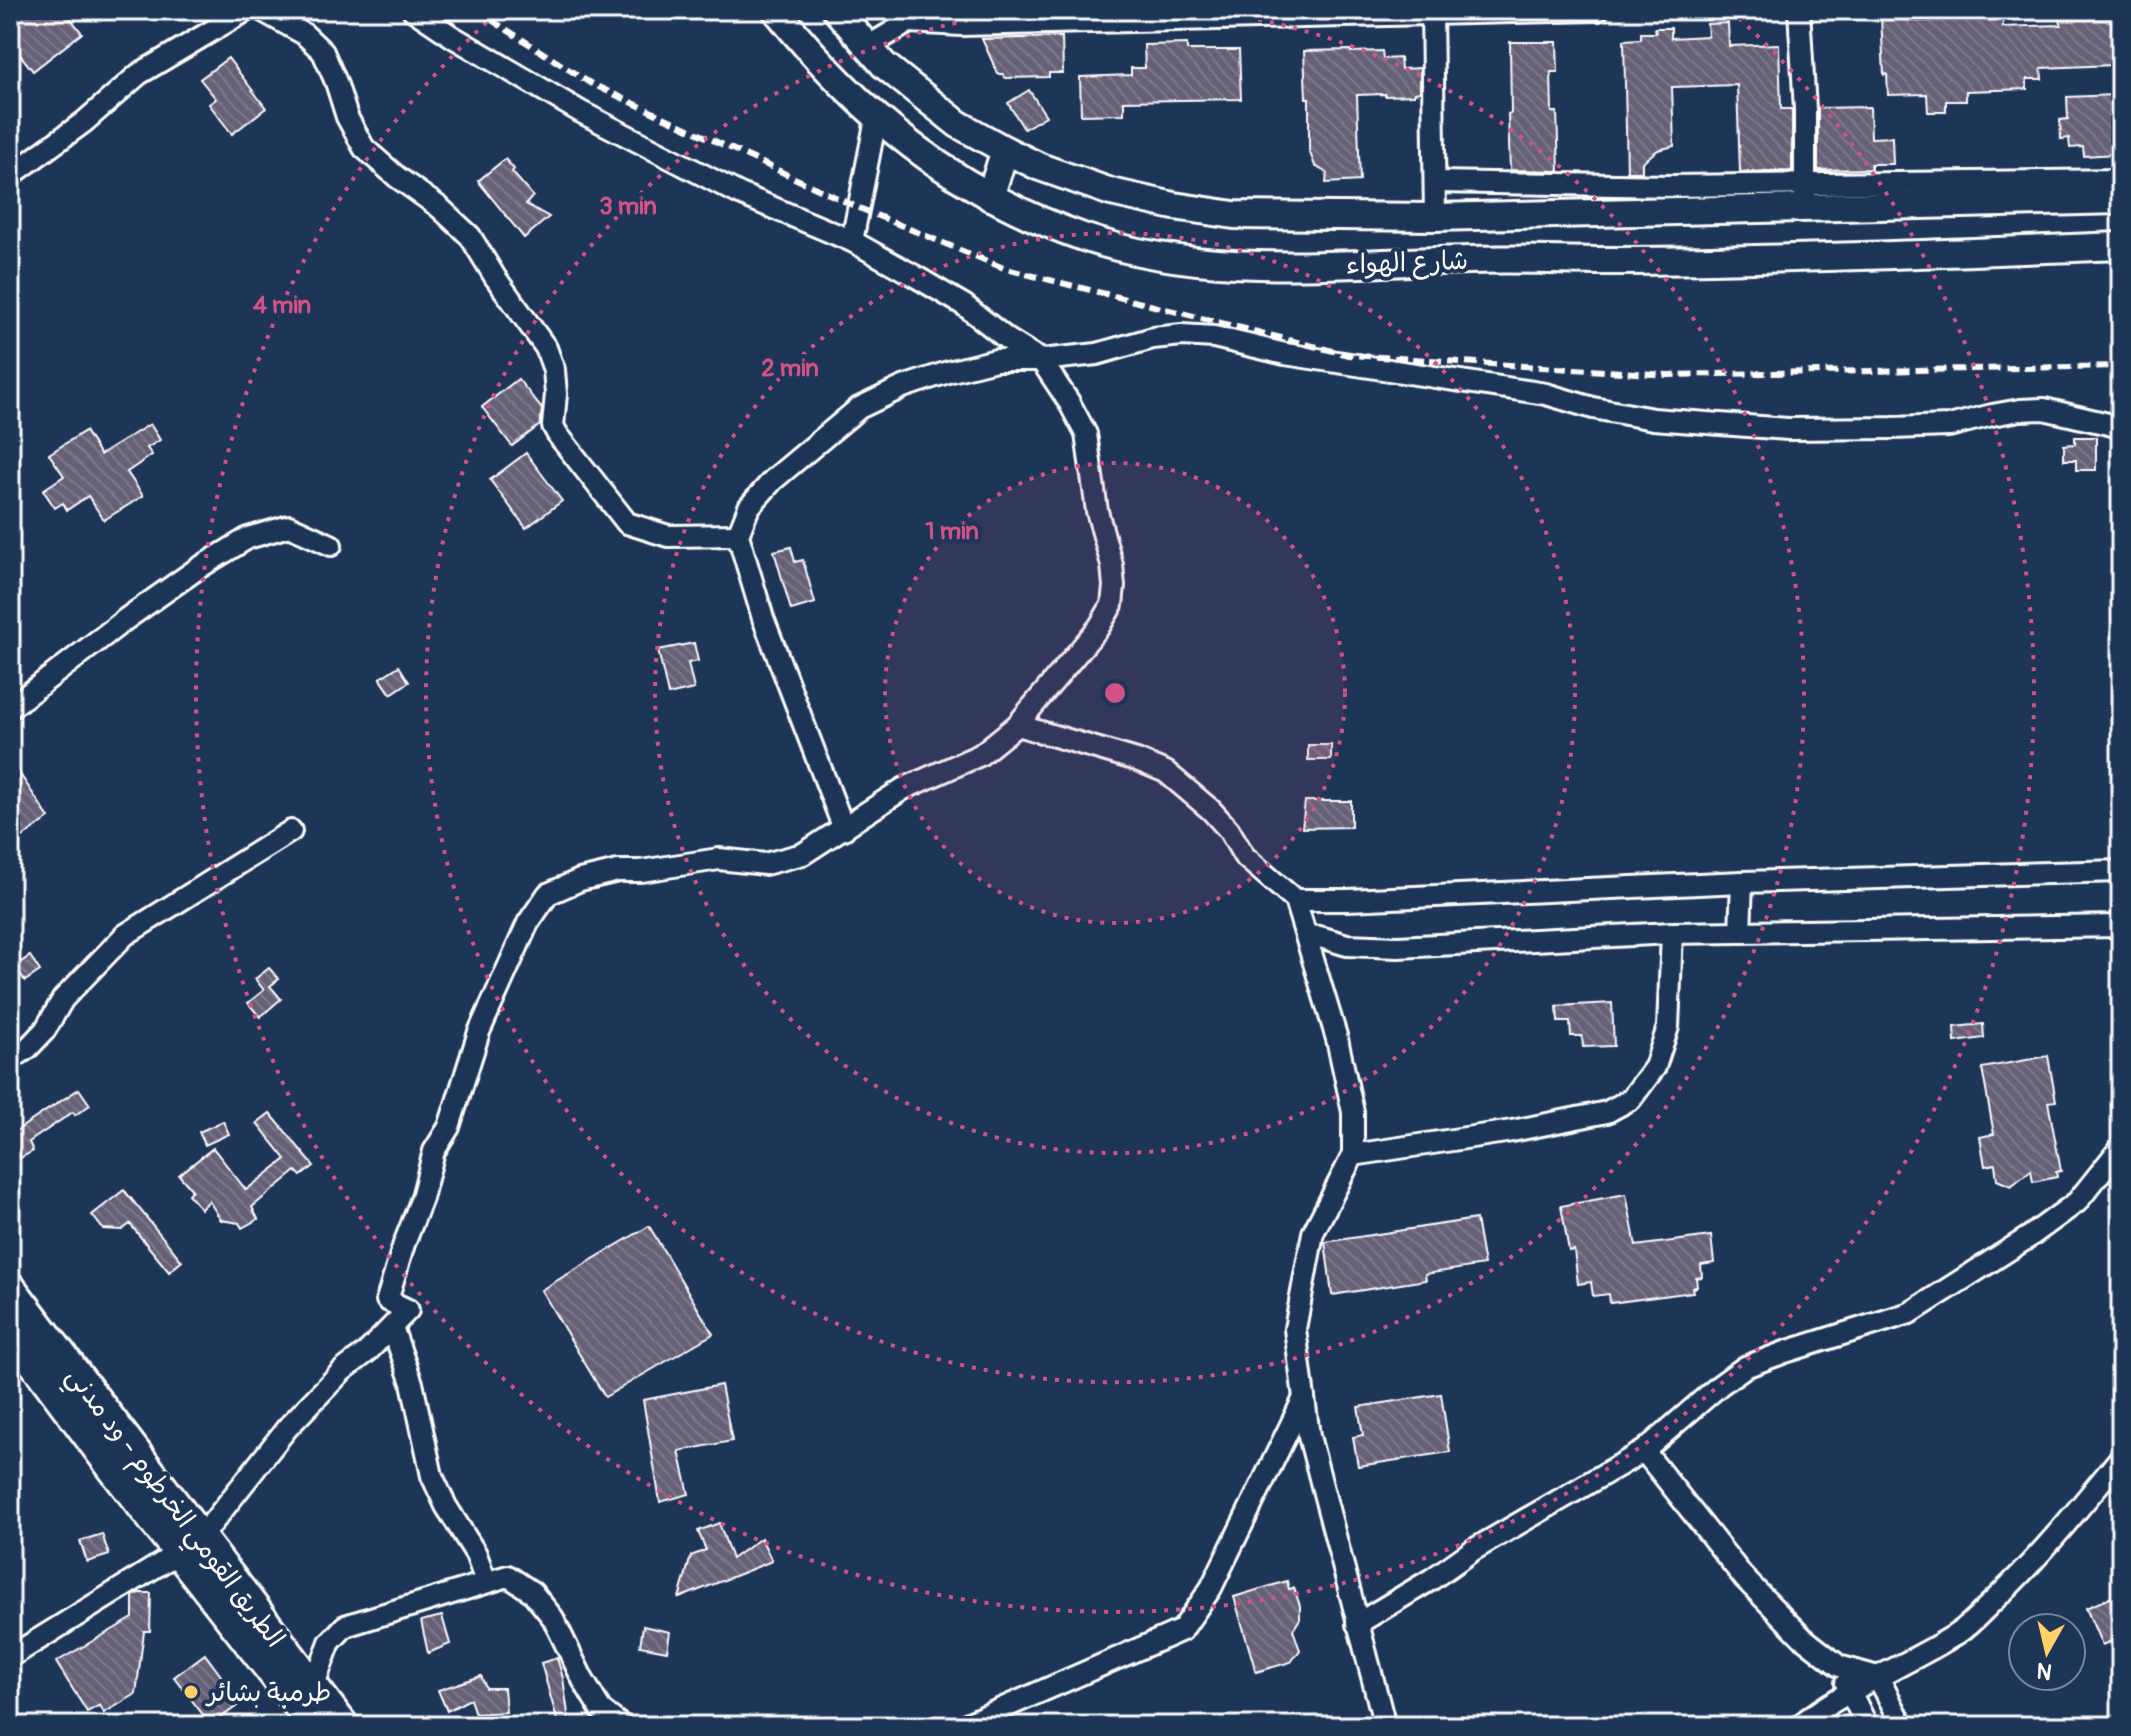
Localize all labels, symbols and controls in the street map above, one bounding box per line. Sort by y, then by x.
text: 3 min [599,192,657,221]
street label: شارع الهواء [1345,245,1469,282]
text: 4 min [253,291,311,320]
text: 2 min [761,354,819,383]
text: 1 min [925,517,979,546]
centre of rings [1101,679,1129,707]
street label: الطريق القومي الخرطوم - ود مدني [55,1361,291,1658]
north arrow [2007,1612,2087,1692]
text: N [2035,1656,2054,1686]
place label: طرمبة بشائر [205,1677,331,1709]
marker: طرمبة بشائر [182,1683,200,1701]

